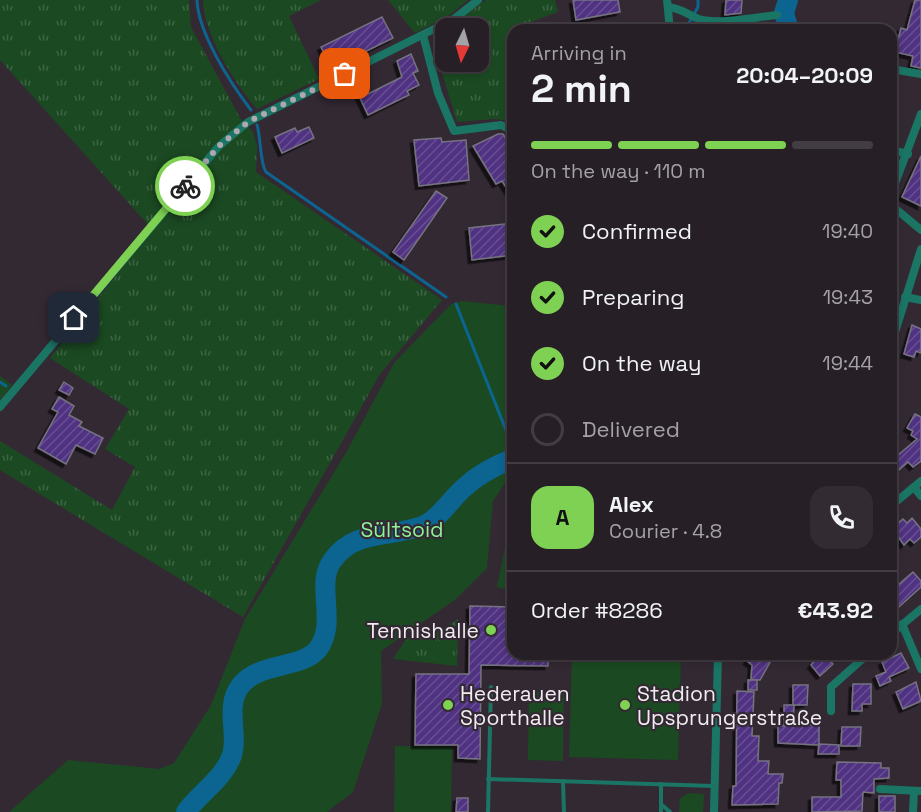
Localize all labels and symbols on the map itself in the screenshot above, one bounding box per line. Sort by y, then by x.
north arrow [435,18,489,72]
pin [319,48,370,99]
courier [155,156,215,216]
pin [48,292,99,343]
park label: Sültsoid [360,516,444,543]
place label: Tennishalle [367,617,479,644]
marker: Tennishalle [484,623,498,637]
place label: Hederauen Sporthalle [460,680,570,731]
place label: Stadion Upsprungerstraße [637,680,822,731]
marker: Hederauen Sporthalle [441,698,455,712]
marker: Stadion Upsprungerstraße [618,698,632,712]

